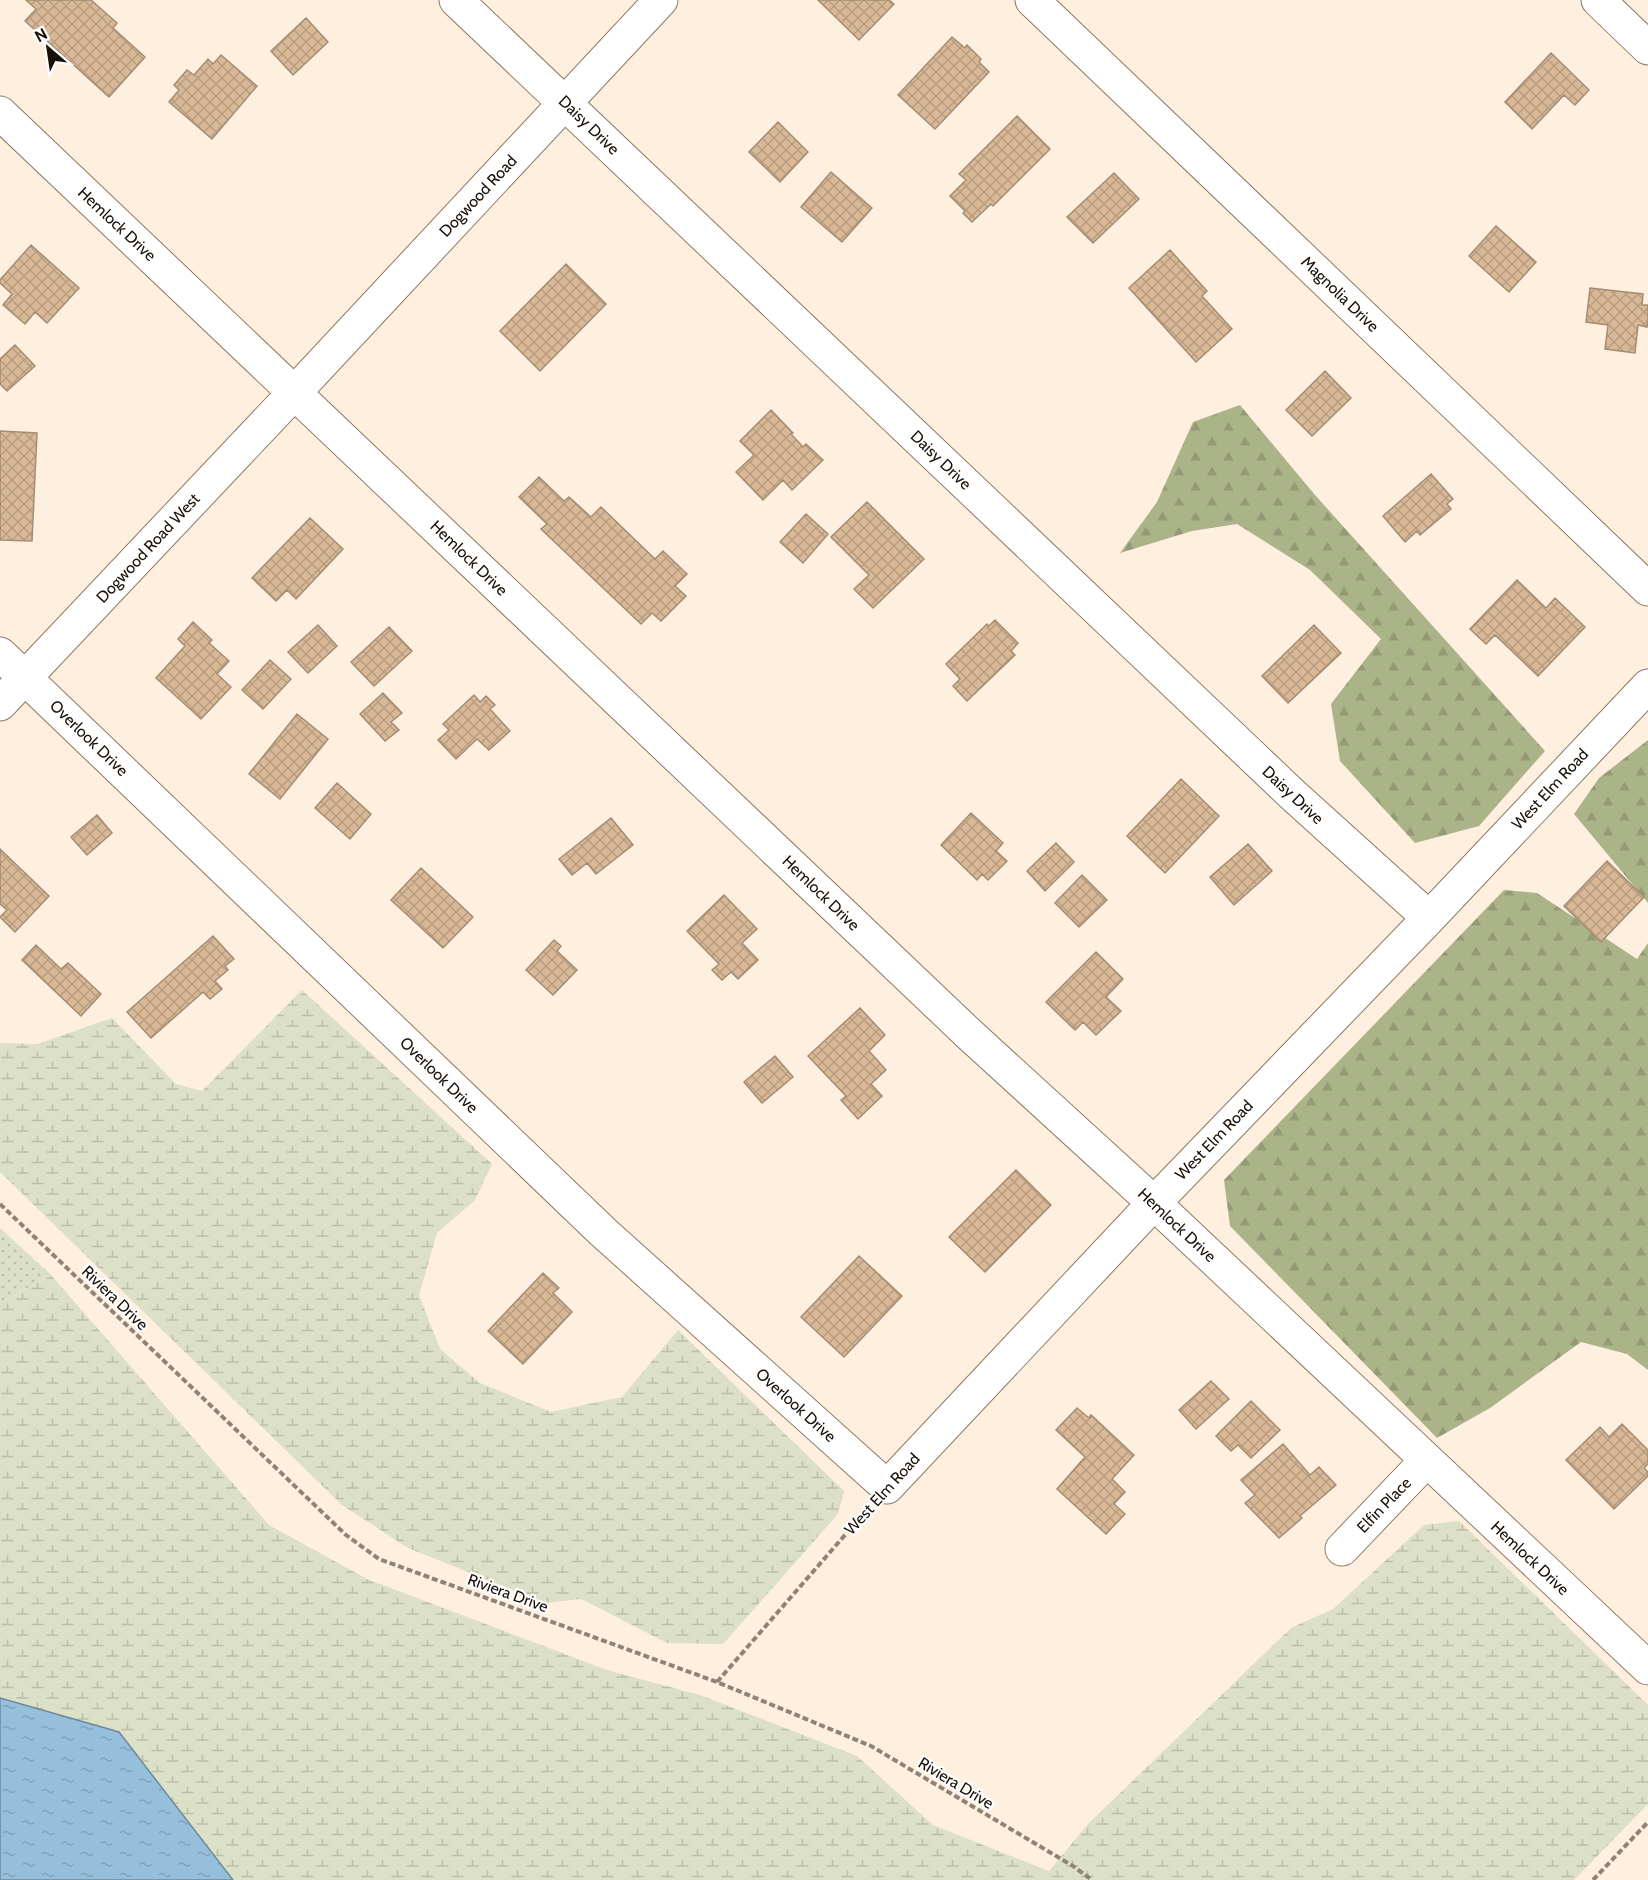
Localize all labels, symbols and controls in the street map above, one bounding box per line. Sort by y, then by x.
north arrow [18,18,78,78]
text: N [31,24,51,46]
street label: Daisy Drive [555,91,623,159]
street label: Dogwood Road [435,151,521,241]
street label: Hemlock Drive [74,183,160,265]
street label: Magnolia Drive [1297,252,1383,336]
street label: Daisy Drive [907,426,975,494]
street label: Dogwood Road West [92,489,204,607]
street label: Hemlock Drive [427,517,511,599]
street label: Overlook Drive [46,696,132,780]
street label: West Elm Road [1508,745,1592,833]
street label: Daisy Drive [1258,762,1328,828]
street label: Hemlock Drive [779,852,863,934]
street label: Overlook Drive [396,1033,482,1117]
street label: West Elm Road [1171,1096,1257,1184]
street label: Hemlock Drive [1134,1184,1220,1266]
street label: Riviera Drive [78,1262,152,1334]
street label: Overlook Drive [752,1364,840,1446]
street label: West Elm Road [840,1449,924,1539]
street label: Elfin Place [1353,1473,1415,1537]
street label: Hemlock Drive [1487,1517,1573,1599]
street label: Riviera Drive [465,1570,551,1616]
street label: Riviera Drive [915,1753,997,1813]

